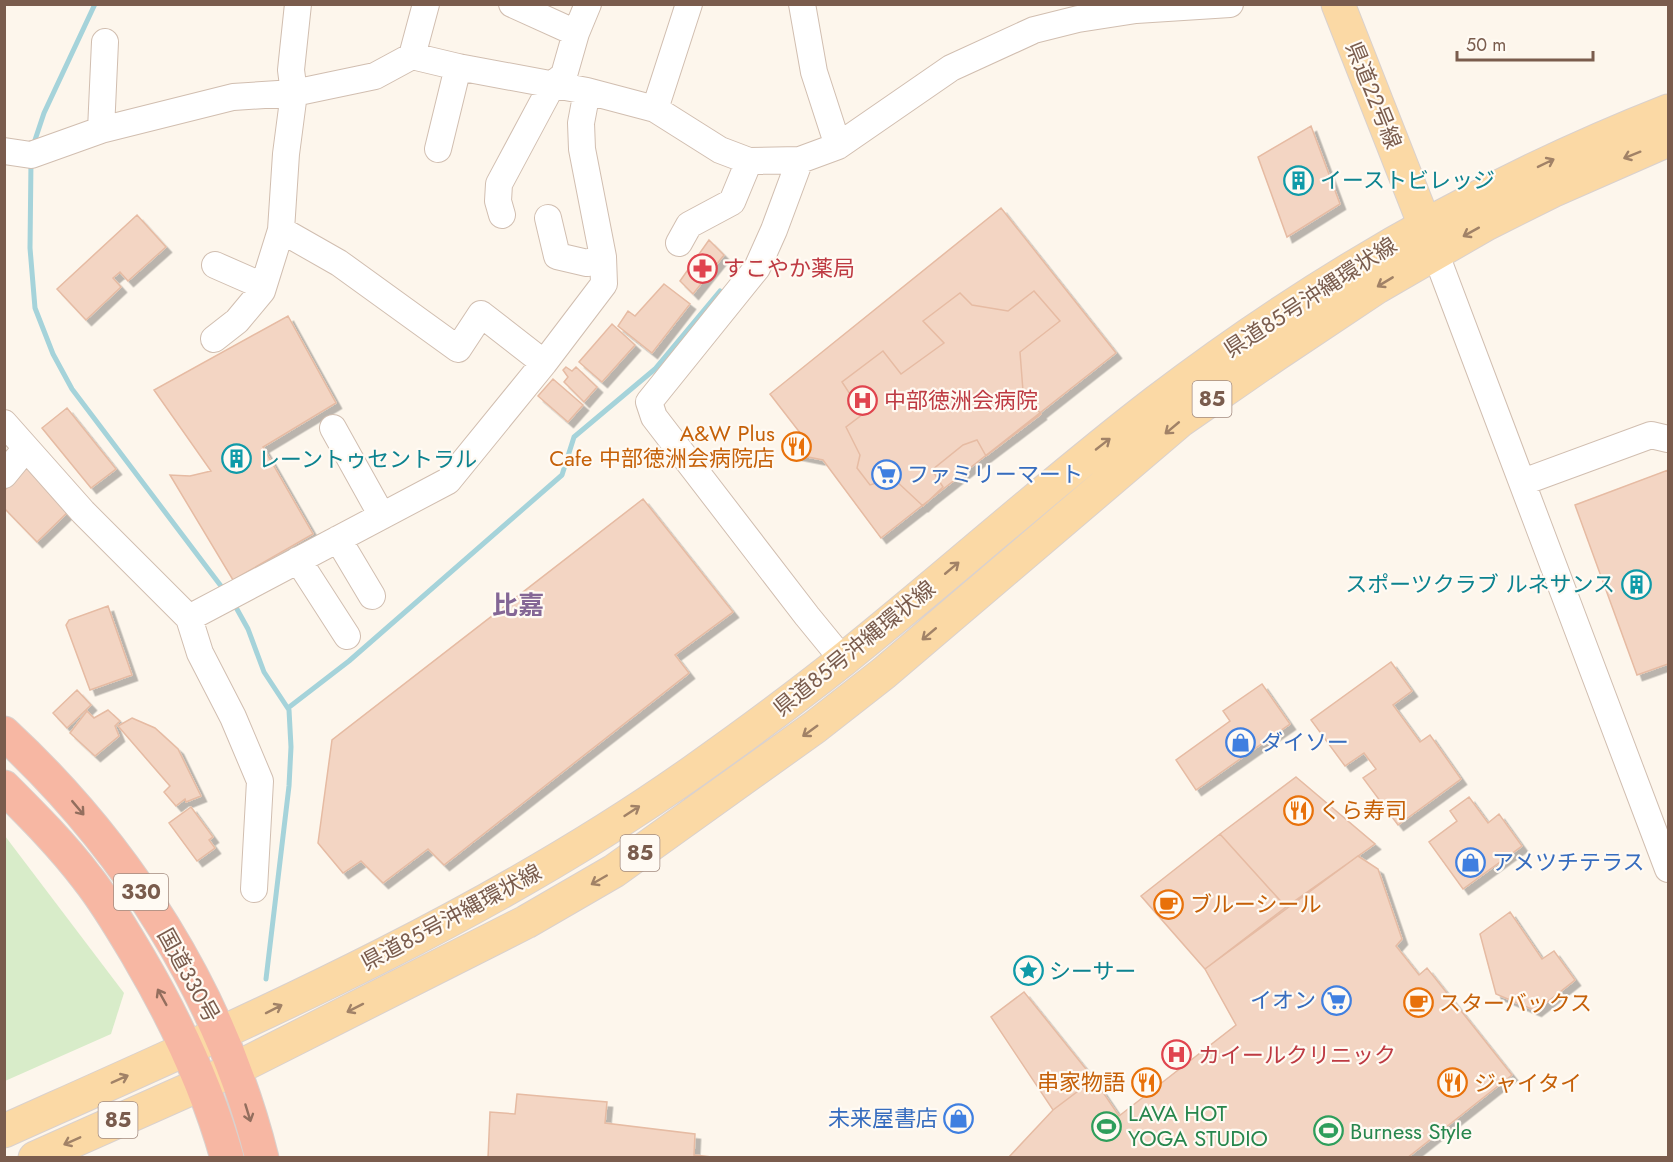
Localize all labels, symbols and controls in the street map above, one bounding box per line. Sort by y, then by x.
scale bar [1457,24,1594,62]
text: 50 m [1466,32,1506,58]
street label: 県道22号線 [1338,37,1410,153]
one-way arrow [1624,150,1642,161]
one-way arrow [1537,156,1555,168]
building icon: イーストビレッジ [1283,164,1315,196]
place label: イーストビレッジ [1320,164,1495,196]
one-way arrow [1463,226,1480,238]
street label: 県道85号沖縄環状線 [1217,229,1403,365]
pharmacy icon: すこやか薬局 [686,252,718,284]
place label: すこやか薬局 [723,252,855,284]
one-way arrow [1377,277,1394,289]
road number: 85 [1192,381,1232,417]
hospital icon: 中部徳洲会病院 [847,384,879,416]
place label: 中部徳洲会病院 [884,384,1038,416]
place label: A&W Plus Cafe 中部徳洲会病院店 [549,417,775,474]
one-way arrow [1165,421,1180,435]
restaurant icon: A&W Plus Cafe 中部徳洲会病院店 [780,430,812,462]
one-way arrow [1094,437,1110,450]
building icon: レーントゥセントラル [221,443,253,475]
place label: レーントゥセントラル [258,443,477,475]
supermarket icon: ファミリーマート [870,458,902,490]
place label: ファミリーマート [907,458,1083,490]
one-way arrow [944,561,959,575]
place label: スポーツクラブ ルネサンス [1345,568,1615,600]
building icon: スポーツクラブ ルネサンス [1620,568,1652,600]
street label: 県道85号沖縄環状線 [766,573,942,723]
district label: 比嘉 [492,586,544,624]
one-way arrow [921,628,937,641]
one-way arrow [802,725,818,737]
shop icon: ダイソー [1224,726,1256,758]
place label: ダイソー [1261,726,1349,758]
restaurant icon: くら寿司 [1282,794,1314,826]
place label: くら寿司 [1319,794,1407,826]
one-way arrow [71,800,85,815]
one-way arrow [623,805,640,817]
road number: 85 [620,835,660,871]
shop icon: アメツチテラス [1455,846,1487,878]
place label: アメツチテラス [1492,846,1644,878]
street label: 県道85号沖縄環状線 [355,856,547,978]
road number: 330 [114,874,168,910]
one-way arrow [591,874,608,886]
cafe icon: ブルーシール [1153,888,1185,920]
place label: ブルーシール [1190,888,1322,920]
street label: 国道330号 [150,922,228,1028]
place icon: シーサー [1012,955,1044,987]
place label: シーサー [1049,955,1137,987]
place label: イオン [1250,984,1316,1016]
supermarket icon: イオン [1321,984,1353,1016]
cafe icon: スターバックス [1402,987,1434,1019]
place label: スターバックス [1439,987,1592,1019]
one-way arrow [155,989,167,1006]
one-way arrow [265,1003,283,1014]
one-way arrow [346,1003,364,1014]
hospital icon: カイールクリニック [1161,1039,1193,1071]
place label: カイールクリニック [1198,1039,1396,1071]
place label: 串家物語 [1037,1066,1125,1098]
restaurant icon: 串家物語 [1130,1066,1162,1098]
restaurant icon: ジャイタイ [1437,1067,1469,1099]
place label: ジャイタイ [1474,1067,1582,1099]
one-way arrow [111,1073,129,1084]
place label: LAVA HOT YOGA STUDIO [1128,1097,1268,1154]
road number: 85 [98,1102,138,1138]
place label: 未来屋書店 [828,1102,938,1134]
shop icon: 未来屋書店 [943,1102,975,1134]
one-way arrow [243,1103,254,1122]
sports icon: LAVA HOT YOGA STUDIO [1091,1110,1123,1142]
sports icon: Burness Style [1313,1115,1345,1147]
place label: Burness Style [1350,1115,1472,1147]
one-way arrow [63,1136,81,1147]

